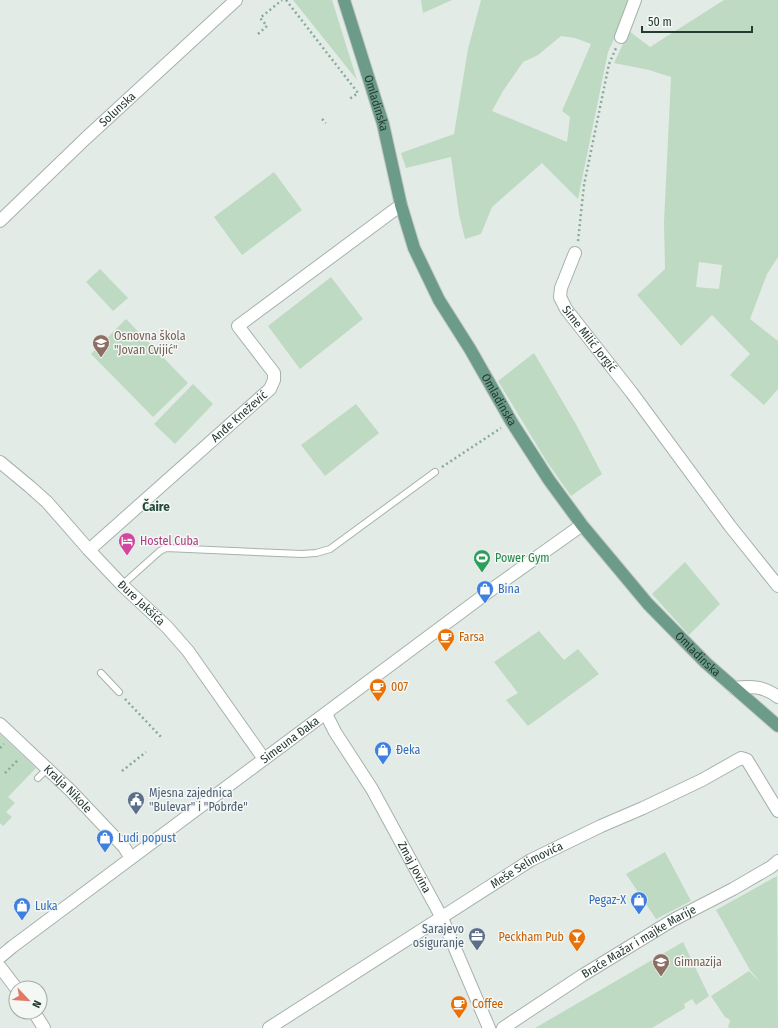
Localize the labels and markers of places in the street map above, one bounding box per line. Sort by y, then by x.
place label: Osnovna škola "Jovan Cvijić" [114,329,186,357]
school or university icon: Osnovna škola "Jovan Cvijić" [91,333,111,358]
hotel icon: Hostel Cuba [117,531,137,556]
place label: Hostel Cuba [140,534,199,548]
sports icon: Power Gym [472,548,492,573]
place label: Power Gym [495,551,549,565]
shop icon: Bina [475,579,495,604]
place label: Bina [498,582,520,596]
cafe icon: Farsa [436,627,456,652]
place label: Farsa [459,630,484,644]
cafe icon: 007 [368,677,388,702]
place label: 007 [391,680,408,694]
shop icon: Đeka [373,740,393,765]
place label: Đeka [396,743,420,757]
place label: Mjesna zajednica "Bulevar" i "Pobrđe" [149,786,248,814]
public building icon: Mjesna zajednica "Bulevar" i "Pobrđe" [126,790,146,815]
shop icon: Ludi popust [95,828,115,853]
place label: Ludi popust [118,831,176,845]
shop icon: Pegaz-X [629,890,649,915]
place label: Pegaz-X [589,893,626,907]
shop icon: Luka [12,896,32,921]
place label: Luka [35,899,58,913]
place label: Sarajevo osiguranje [413,922,464,950]
office icon: Sarajevo osiguranje [467,926,487,951]
bar icon: Peckham Pub [567,927,587,952]
place label: Peckham Pub [499,930,564,944]
school or university icon: Gimnazija [651,952,671,977]
place label: Gimnazija [674,955,722,969]
cafe icon: Coffee [449,994,469,1019]
place label: Coffee [472,997,503,1011]

